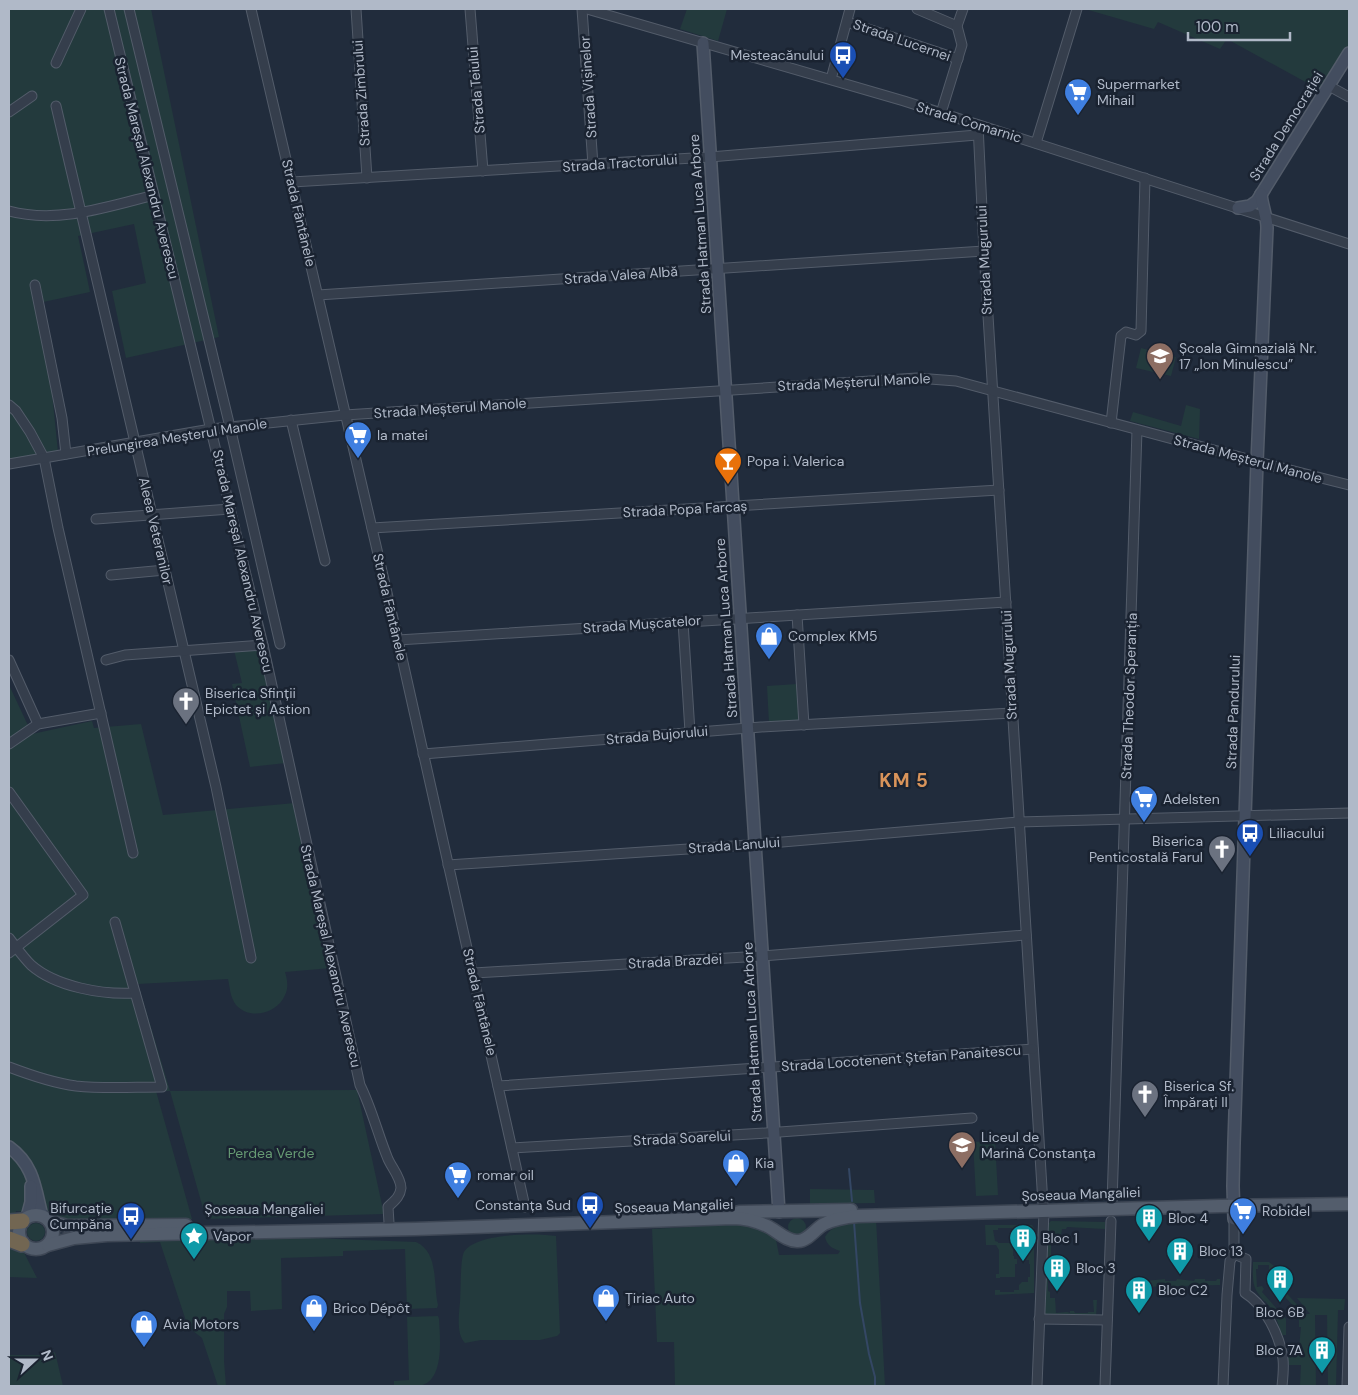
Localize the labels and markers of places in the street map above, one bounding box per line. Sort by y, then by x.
bus stop icon: Mesteacănului [828,40,858,79]
place label: Mesteacănului [731,46,824,64]
place label: Supermarket Mihail [1097,75,1180,109]
supermarket icon: Supermarket Mihail [1063,77,1093,116]
place label: Școala Gimnazială Nr. 17 „Ion Minulescu” [1179,339,1317,373]
school or university icon: Școala Gimnazială Nr. 17 „Ion Minulescu” [1145,341,1175,380]
supermarket icon: la matei [343,420,373,459]
place label: la matei [377,426,428,444]
bar icon: Popa i. Valerica [713,446,743,485]
place label: Popa i. Valerica [747,452,844,470]
shop icon: Complex KM5 [754,621,784,660]
place label: Complex KM5 [788,627,878,645]
place label: Biserica Sfinții Epictet și Astion [205,684,310,718]
church icon: Biserica Sfinții Epictet și Astion [171,686,201,725]
supermarket icon: Adelsten [1129,784,1159,823]
place label: Adelsten [1163,790,1220,808]
bus stop icon: Liliacului [1235,818,1265,857]
place label: Liliacului [1269,824,1324,842]
place label: Biserica Penticostală Farul [1089,832,1203,866]
church icon: Biserica Penticostală Farul [1207,834,1237,873]
place label: Biserica Sf. Împărați II [1163,1077,1234,1111]
church icon: Biserica Sf. Împărați II [1130,1079,1160,1118]
place label: Liceul de Marină Constanța [981,1128,1096,1162]
school or university icon: Liceul de Marină Constanța [947,1130,977,1169]
shop icon: Kia [721,1148,751,1187]
place label: Kia [755,1154,774,1172]
supermarket icon: romar oil [443,1160,473,1199]
place label: romar oil [477,1166,534,1184]
bus stop icon: Constanța Sud [575,1190,605,1229]
place label: Constanța Sud [475,1196,571,1214]
supermarket icon: Robidel [1228,1196,1258,1235]
place label: Bifurcație Cumpăna [49,1199,112,1233]
bus stop icon: Bifurcație Cumpăna [116,1201,146,1240]
place label: Robidel [1262,1202,1310,1220]
building icon: Bloc 4 [1134,1203,1164,1242]
place label: Bloc 4 [1168,1209,1209,1227]
place icon: Vapor [179,1221,209,1260]
building icon: Bloc 1 [1008,1223,1038,1262]
place label: Vapor [213,1227,251,1245]
place label: Bloc 1 [1042,1229,1078,1247]
building icon: Bloc 13 [1165,1236,1195,1275]
place label: Bloc 13 [1199,1242,1243,1260]
building icon: Bloc 3 [1042,1253,1072,1292]
place label: Bloc 3 [1076,1259,1116,1277]
building icon: Bloc 6B [1265,1264,1295,1303]
building icon: Bloc C2 [1124,1275,1154,1314]
place label: Bloc C2 [1158,1281,1208,1299]
shop icon: Țiriac Auto [591,1283,621,1322]
place label: Țiriac Auto [625,1289,695,1307]
shop icon: Brico Dépôt [299,1293,329,1332]
place label: Brico Dépôt [333,1299,410,1317]
place label: Bloc 6B [1256,1303,1304,1321]
shop icon: Avia Motors [129,1309,159,1348]
place label: Avia Motors [163,1315,239,1333]
building icon: Bloc 7A [1307,1335,1337,1374]
place label: Bloc 7A [1256,1341,1303,1359]

